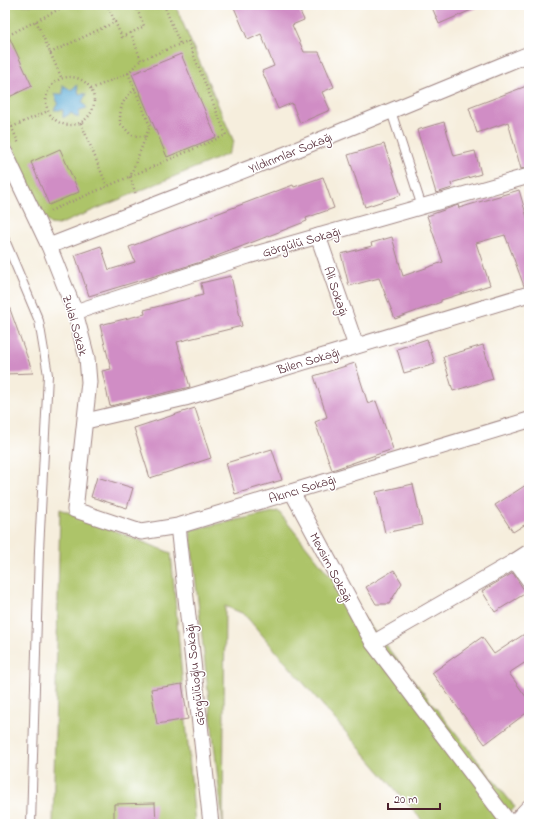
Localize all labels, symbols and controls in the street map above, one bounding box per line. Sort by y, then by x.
street label: Yıldırımlar Sokağı [246,128,336,180]
street label: Görgülü Sokağı [260,222,343,264]
street label: Ali Sokağı [317,264,353,319]
street label: Zulal Sokak [57,293,92,358]
street label: Bilen Sokağı [274,343,342,381]
street label: Akıncı Sokağı [266,470,339,510]
street label: Mevsim Sokağı [303,529,357,606]
street label: Görgülüoğlu Sokağı [181,623,211,727]
scale bar [388,785,440,811]
text: 20 m [394,791,417,809]

